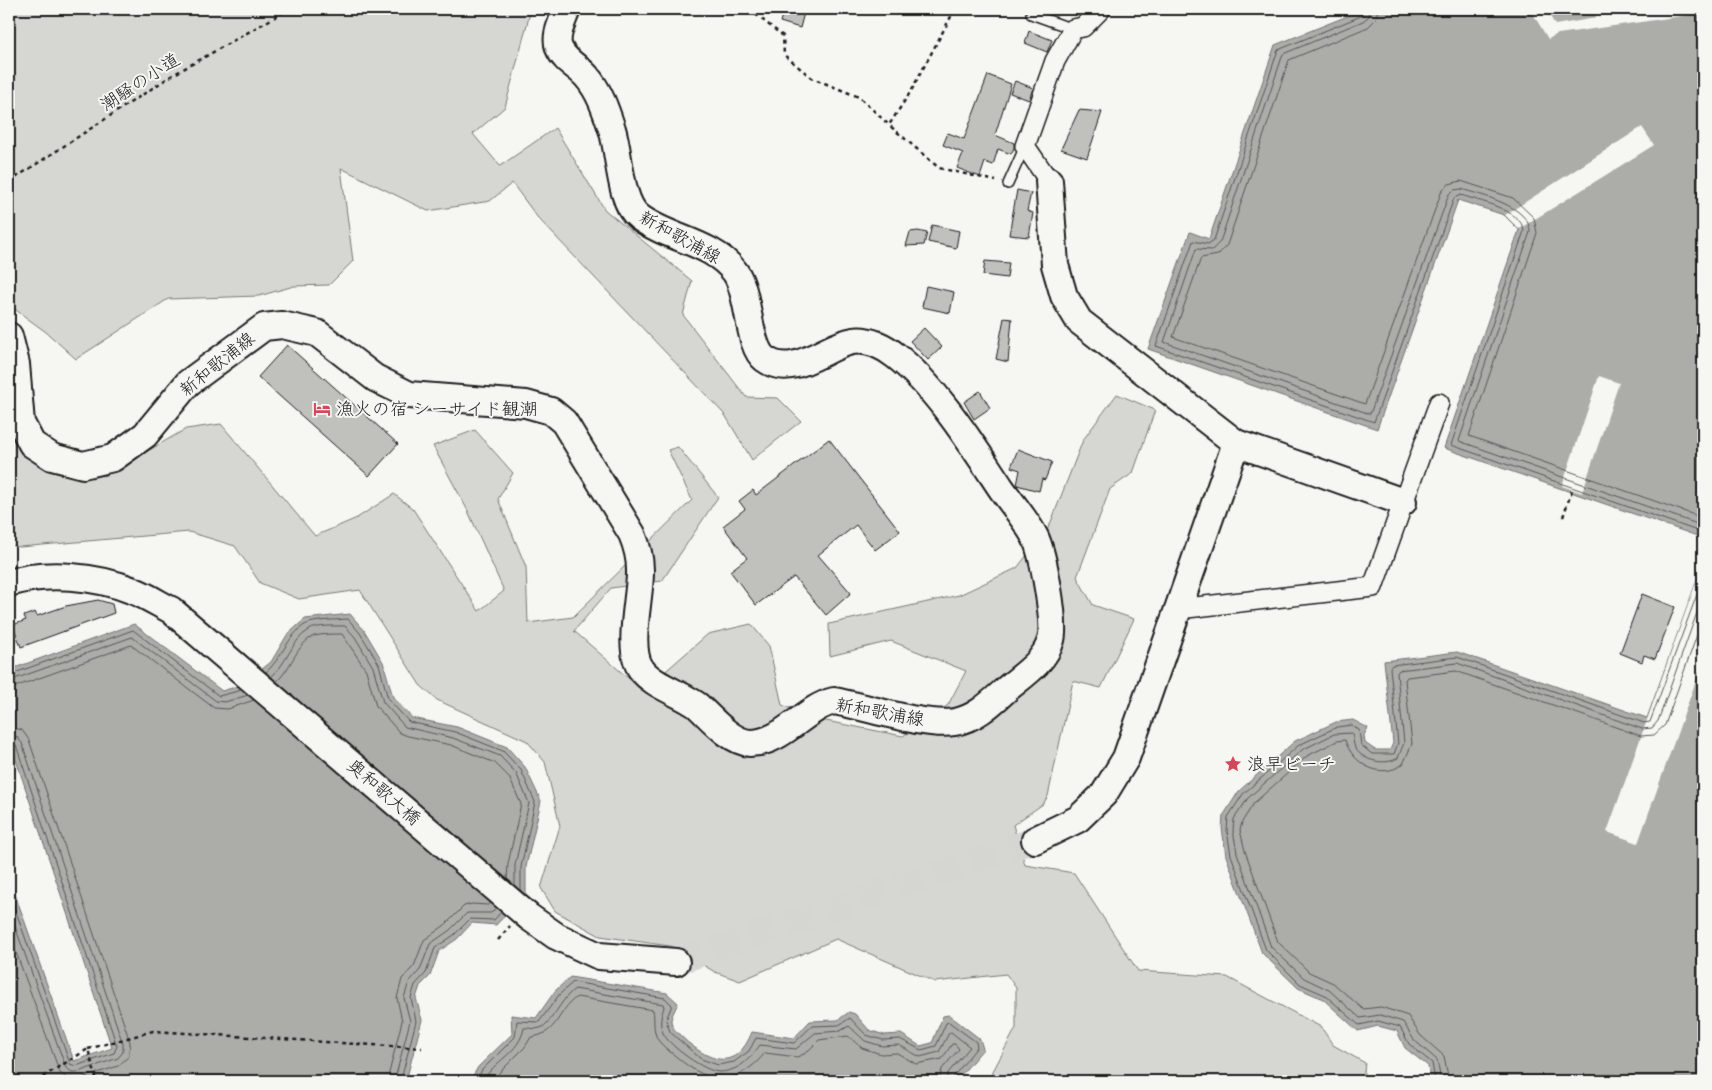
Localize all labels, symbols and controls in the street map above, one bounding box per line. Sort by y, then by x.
street label: 潮騒の小道 [95,47,184,117]
street label: 新和歌浦線 [635,204,726,269]
street label: 新和歌浦線 [174,326,260,402]
place label: 漁火の宿 シーサイド観潮 [336,396,538,421]
hotel icon: 漁火の宿 シーサイド観潮 [312,399,332,419]
street label: 新和歌浦線 [834,691,927,732]
place label: 浪早ビーチ [1247,751,1336,776]
street label: 奥和歌大橋 [342,753,426,831]
place icon: 浪早ビーチ [1223,754,1243,774]

